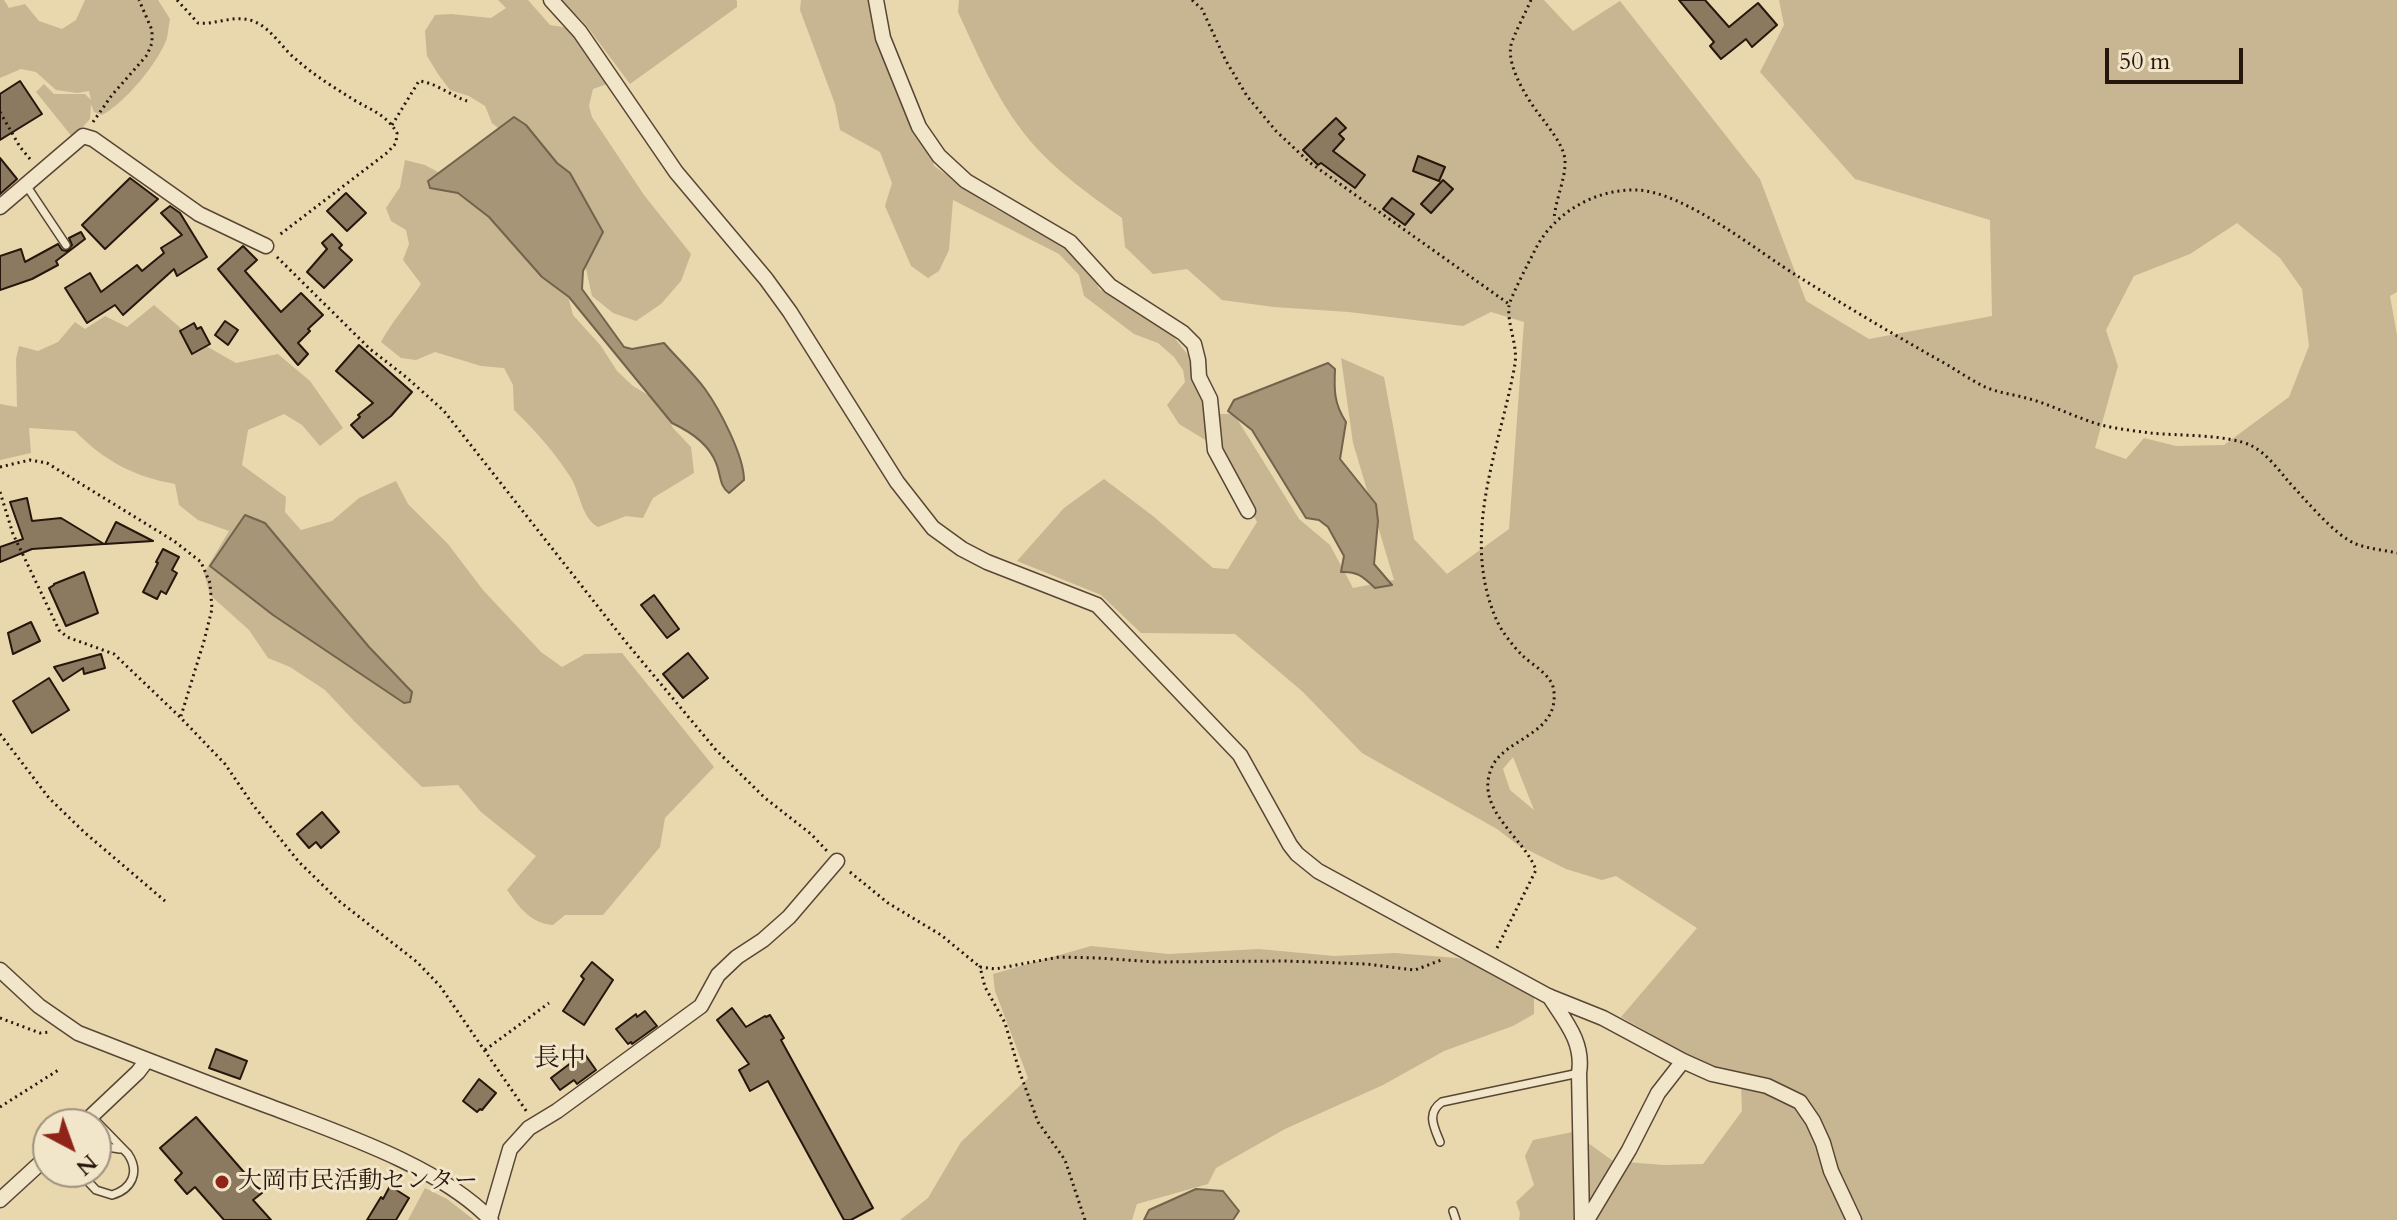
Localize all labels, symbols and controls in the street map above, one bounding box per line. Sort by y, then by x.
scale bar [2109,32,2247,82]
text: 50 m [2119,45,2170,78]
district label: 長中 [534,1044,586,1076]
north arrow [32,1108,112,1188]
text: N [69,1147,103,1182]
place label: 大岡市民活動センター [238,1168,478,1196]
marker: 大岡市民活動センター [213,1173,231,1191]

